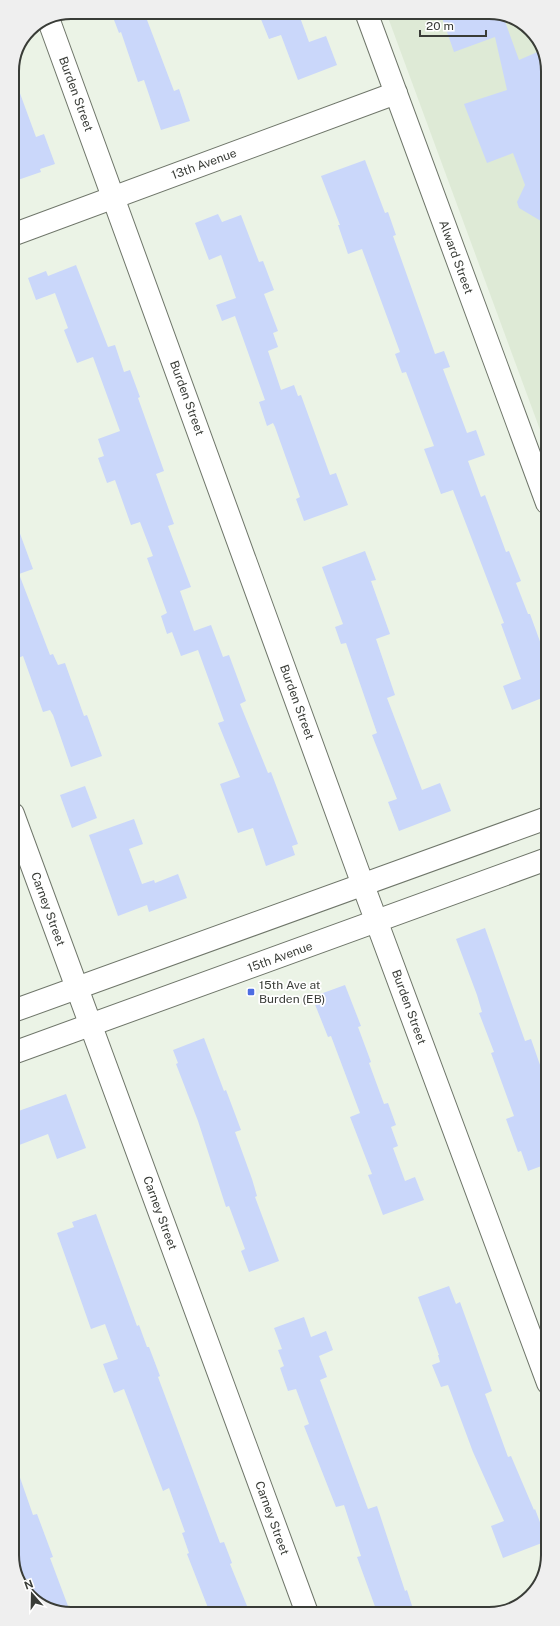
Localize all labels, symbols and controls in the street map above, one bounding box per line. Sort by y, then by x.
scale bar [420,12,486,38]
text: 20 m [426,19,454,33]
street label: Burden Street [56,55,96,134]
street label: 13th Avenue [170,146,239,182]
street label: Alward Street [436,218,476,296]
street label: Burden Street [167,359,207,438]
street label: Burden Street [277,663,317,742]
street label: Carney Street [28,870,68,948]
street label: 15th Avenue [246,939,315,975]
street label: Burden Street [389,968,429,1047]
place label: 15th Ave at Burden (EB) [259,978,325,1006]
marker: 15th Ave at Burden (EB) [246,987,256,997]
street label: Carney Street [140,1174,180,1252]
street label: Carney Street [252,1479,292,1557]
north arrow [12,1574,52,1614]
text: N [22,1577,35,1592]

